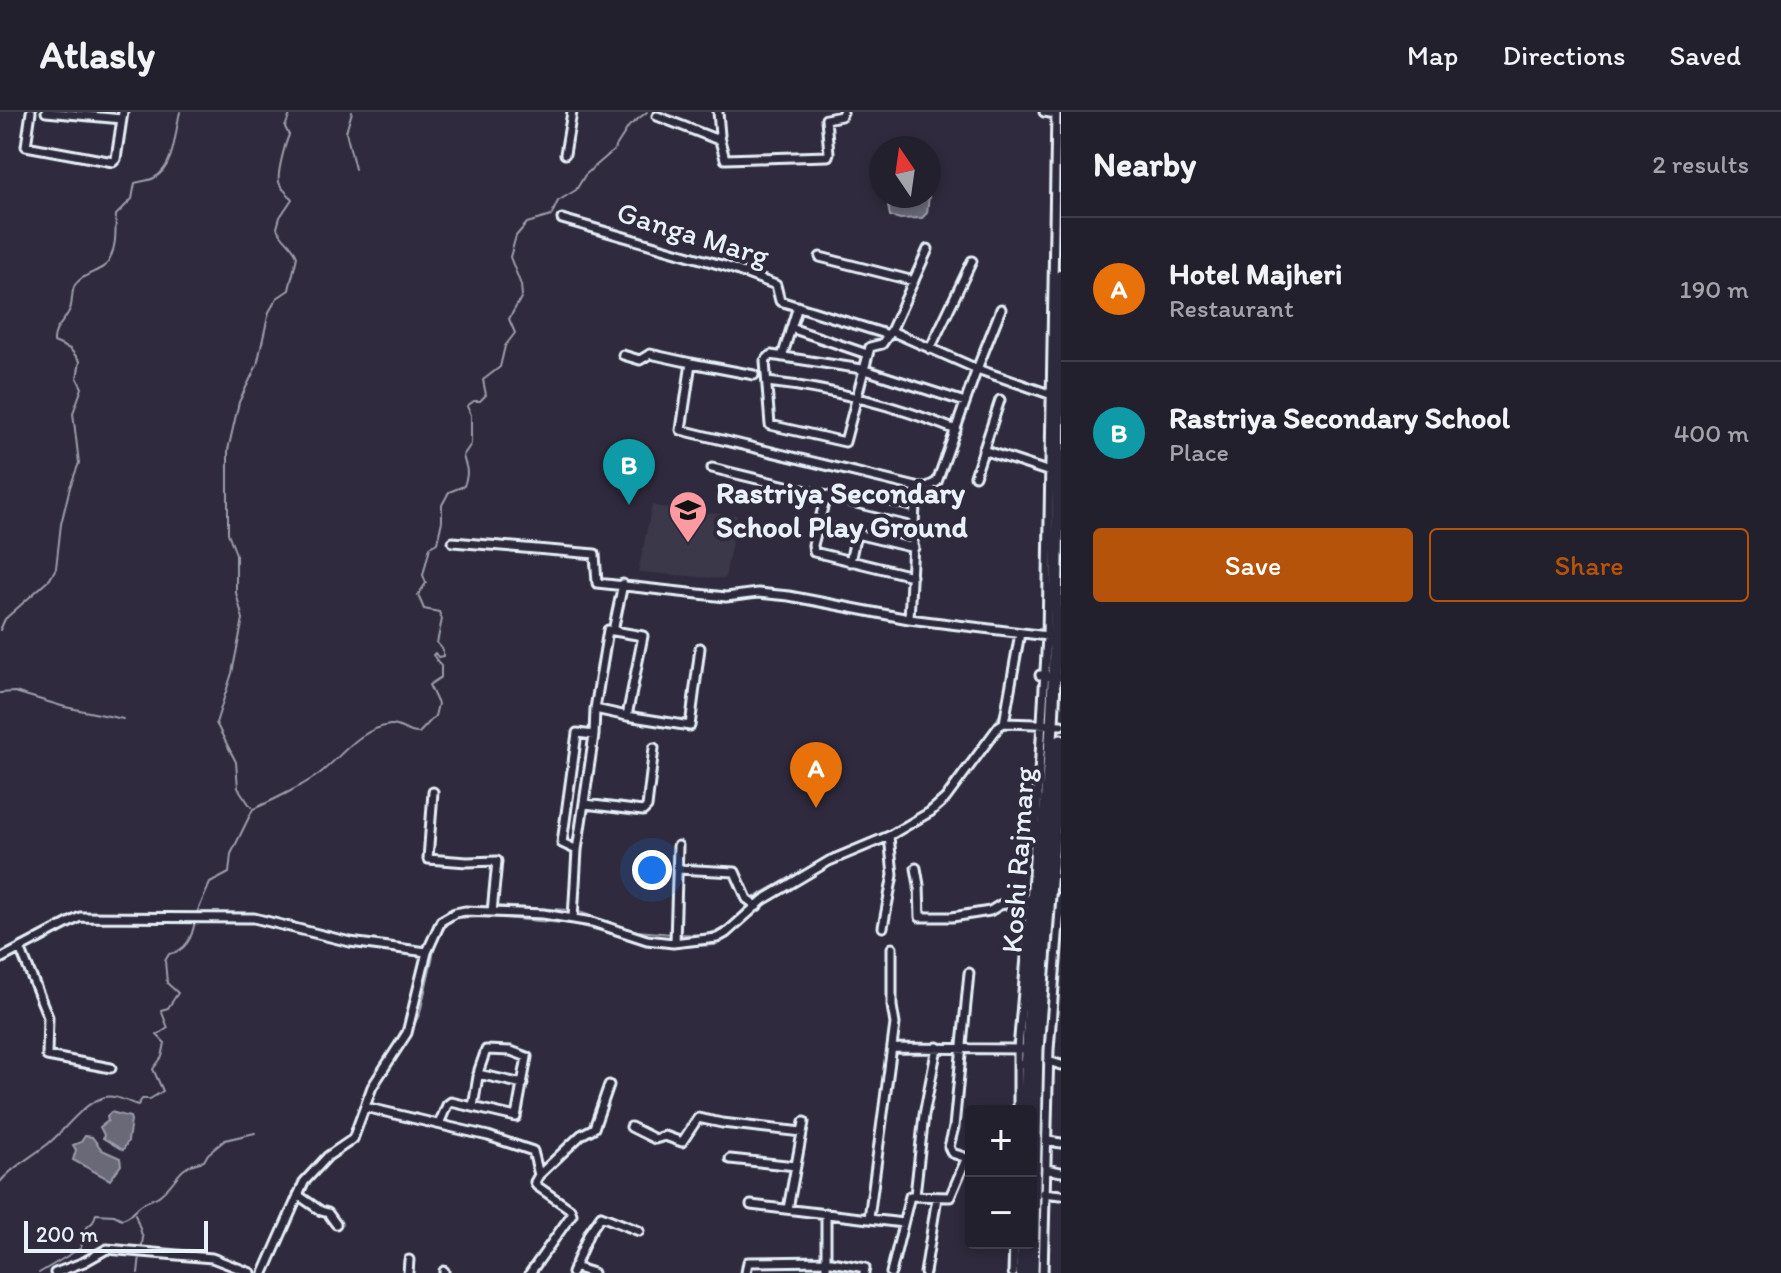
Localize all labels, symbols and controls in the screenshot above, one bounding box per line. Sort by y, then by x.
text: Atlasly [40,32,155,78]
text: Map [1407,38,1458,72]
text: Directions [1502,38,1626,72]
text: Saved [1670,38,1741,72]
north arrow [869,136,941,208]
text: Nearby [1093,144,1196,185]
text: 2 results [1652,148,1749,180]
street label: Ganga Marg [613,193,774,274]
text: Hotel Majheri [1169,255,1342,292]
text: A [1111,273,1127,305]
text: 190 m [1680,273,1749,305]
text: Restaurant [1169,292,1294,324]
text: Rastriya Secondary School [1169,399,1510,436]
text: B [1111,417,1127,449]
text: 400 m [1674,417,1749,449]
text: Place [1169,436,1229,468]
pin: B [603,439,655,505]
place label: Rastriya Secondary School Play Ground [716,474,968,545]
school or university icon: Rastriya Secondary School Play Ground [667,489,709,544]
button: Save [1093,528,1413,602]
button: Share [1429,528,1749,602]
pin: A [790,742,842,808]
street label: Koshi Rajmarg [993,765,1043,954]
your location [632,850,672,890]
map controls [965,1105,1037,1249]
button: + [965,1105,1037,1177]
button: − [965,1177,1037,1249]
scale bar [24,1217,208,1253]
text: 200 m [36,1221,98,1248]

